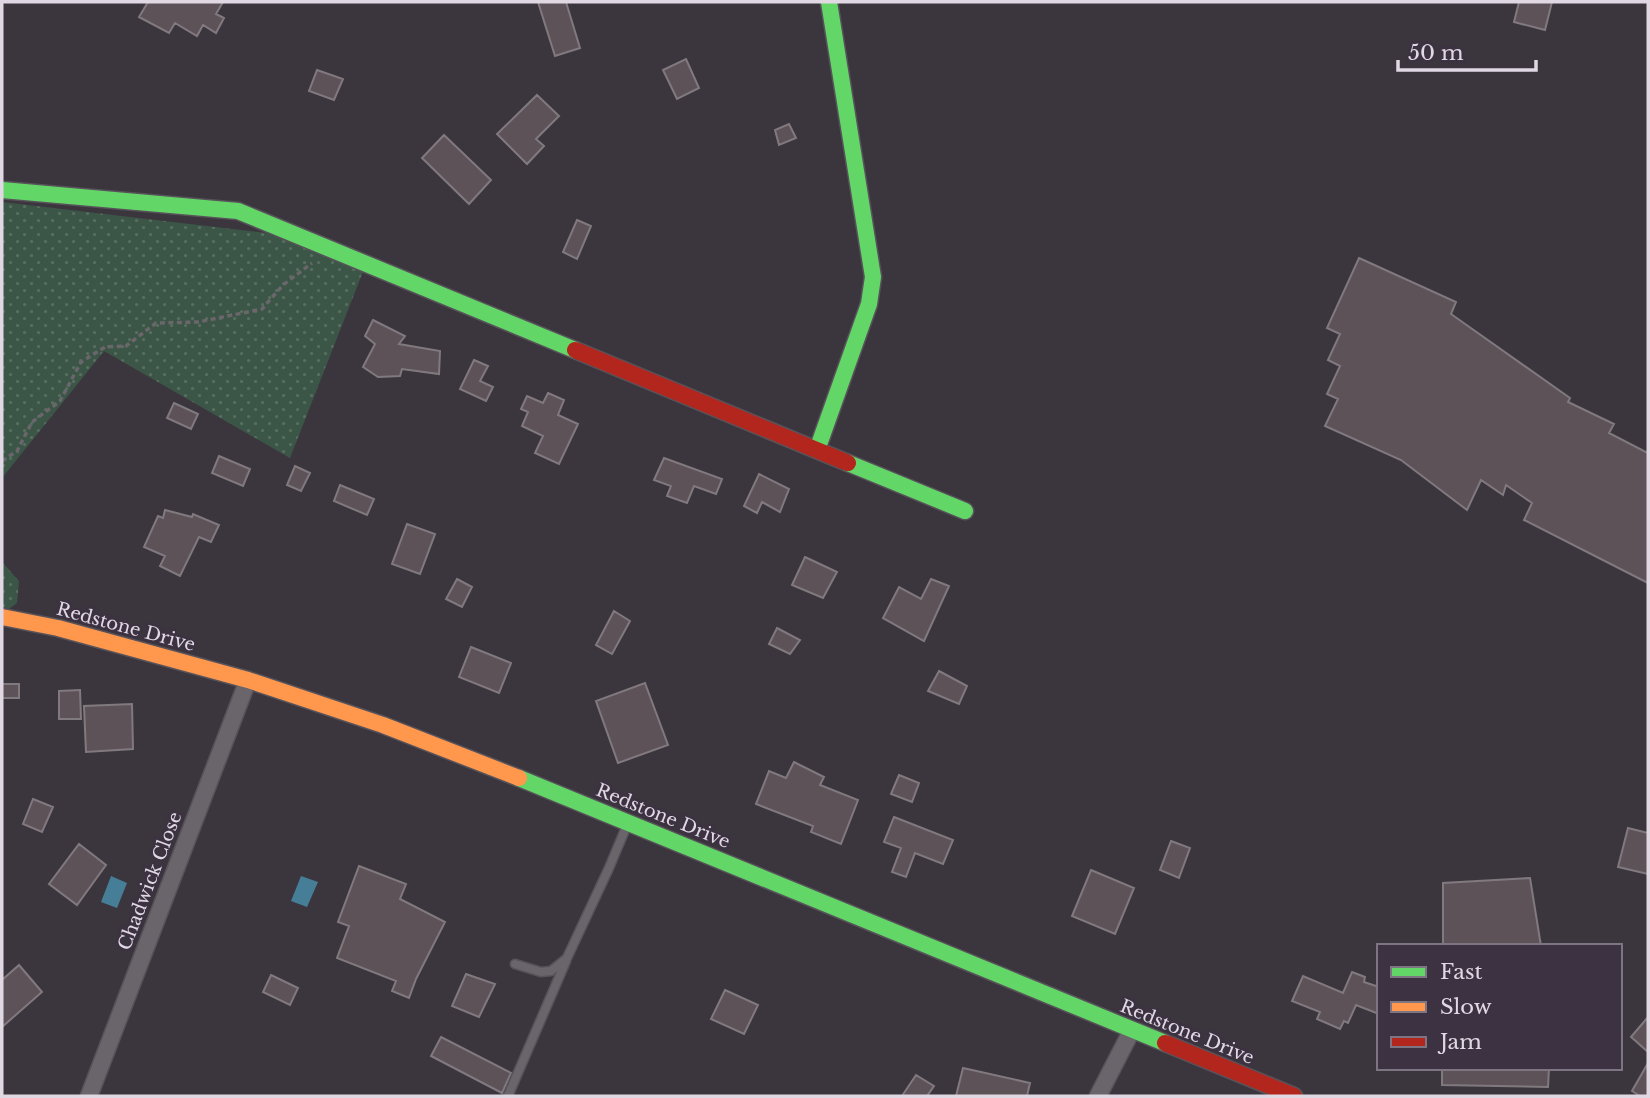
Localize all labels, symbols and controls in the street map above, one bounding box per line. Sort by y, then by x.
scale bar [1398,28,1536,72]
text: 50 m [1408,40,1464,66]
street label: Redstone Drive [54,598,198,656]
street label: Redstone Drive [593,779,733,853]
street label: Chadwick Close [113,809,187,953]
legend [1377,944,1622,1070]
text: Fast [1440,959,1482,985]
text: Slow [1440,994,1492,1020]
street label: Redstone Drive [1117,995,1257,1069]
text: Jam [1437,1029,1482,1055]

